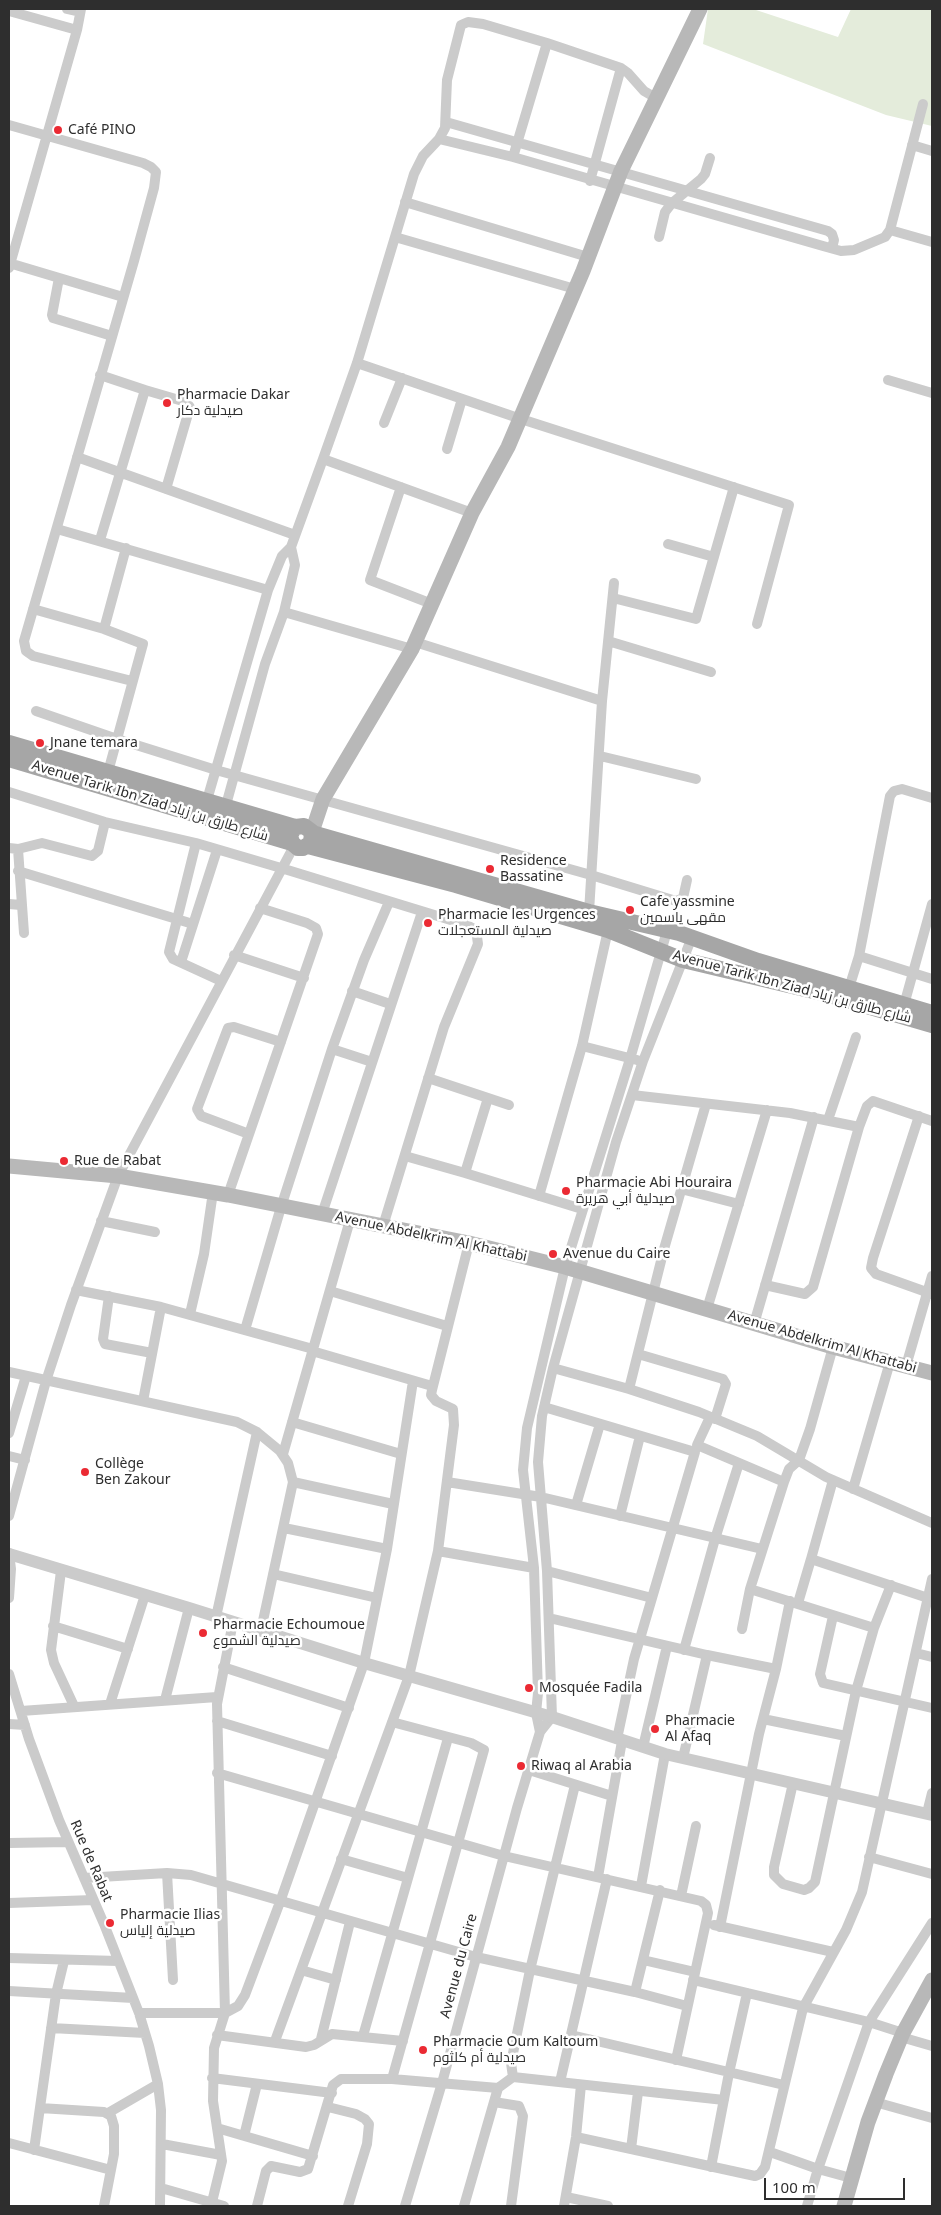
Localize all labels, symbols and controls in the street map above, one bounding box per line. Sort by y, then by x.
place label: Café PINO [68,122,136,138]
marker: Café PINO [52,124,64,136]
place label: Pharmacie Dakar صيدلية دكار [177,387,290,420]
marker: Pharmacie Dakar صيدلية دكار [161,397,173,409]
place label: Jnane temara [50,735,138,751]
marker: Jnane temara [34,737,46,749]
street label: Avenue Tarik Ibn Ziad شارع طارق بن زياد [30,757,270,845]
place label: Residence Bassatine [500,853,567,886]
marker: Residence Bassatine [484,863,496,875]
place label: Cafe yassmine مقهى ياسمين [640,894,735,926]
marker: Cafe yassmine مقهى ياسمين [624,904,636,916]
place label: Pharmacie les Urgences صيدلية المستعجلات [438,907,596,940]
marker: Pharmacie les Urgences صيدلية المستعجلات [422,917,434,929]
street label: Avenue Tarik Ibn Ziad شارع طارق بن زياد [671,947,913,1027]
place label: Rue de Rabat [74,1153,161,1169]
marker: Rue de Rabat [58,1155,70,1167]
place label: Pharmacie Abi Houraira صيدلية أبي هريرة [576,1175,732,1208]
marker: Pharmacie Abi Houraira صيدلية أبي هريرة [560,1185,572,1197]
street label: Avenue Abdelkrim Al Khattabi [334,1208,528,1266]
place label: Avenue du Caire [563,1246,670,1262]
marker: Avenue du Caire [547,1248,559,1260]
street label: Avenue Abdelkrim Al Khattabi [726,1307,918,1377]
place label: Collège Ben Zakour [95,1456,171,1488]
marker: Collège Ben Zakour [79,1466,91,1478]
place label: Pharmacie Echoumoue صيدلية الشموع [213,1617,365,1650]
marker: Pharmacie Echoumoue صيدلية الشموع [197,1627,209,1639]
place label: Mosquée Fadila [539,1680,642,1696]
marker: Mosquée Fadila [523,1682,535,1694]
place label: Pharmacie Al Afaq [665,1713,735,1745]
marker: Pharmacie Al Afaq [649,1723,661,1735]
place label: Riwaq al Arabia [531,1758,632,1774]
marker: Riwaq al Arabia [515,1760,527,1772]
street label: Rue de Rabat [66,1818,116,1904]
place label: Pharmacie Ilias صيدلية إلياس [120,1907,220,1940]
street label: Avenue du Caire [437,1912,481,2020]
marker: Pharmacie Ilias صيدلية إلياس [104,1917,116,1929]
place label: Pharmacie Oum Kaltoum صيدلية أم كلثوم [433,2034,598,2066]
marker: Pharmacie Oum Kaltoum صيدلية أم كلثوم [417,2044,429,2056]
scale bar [766,2168,907,2200]
text: 100 m [772,2177,816,2197]

